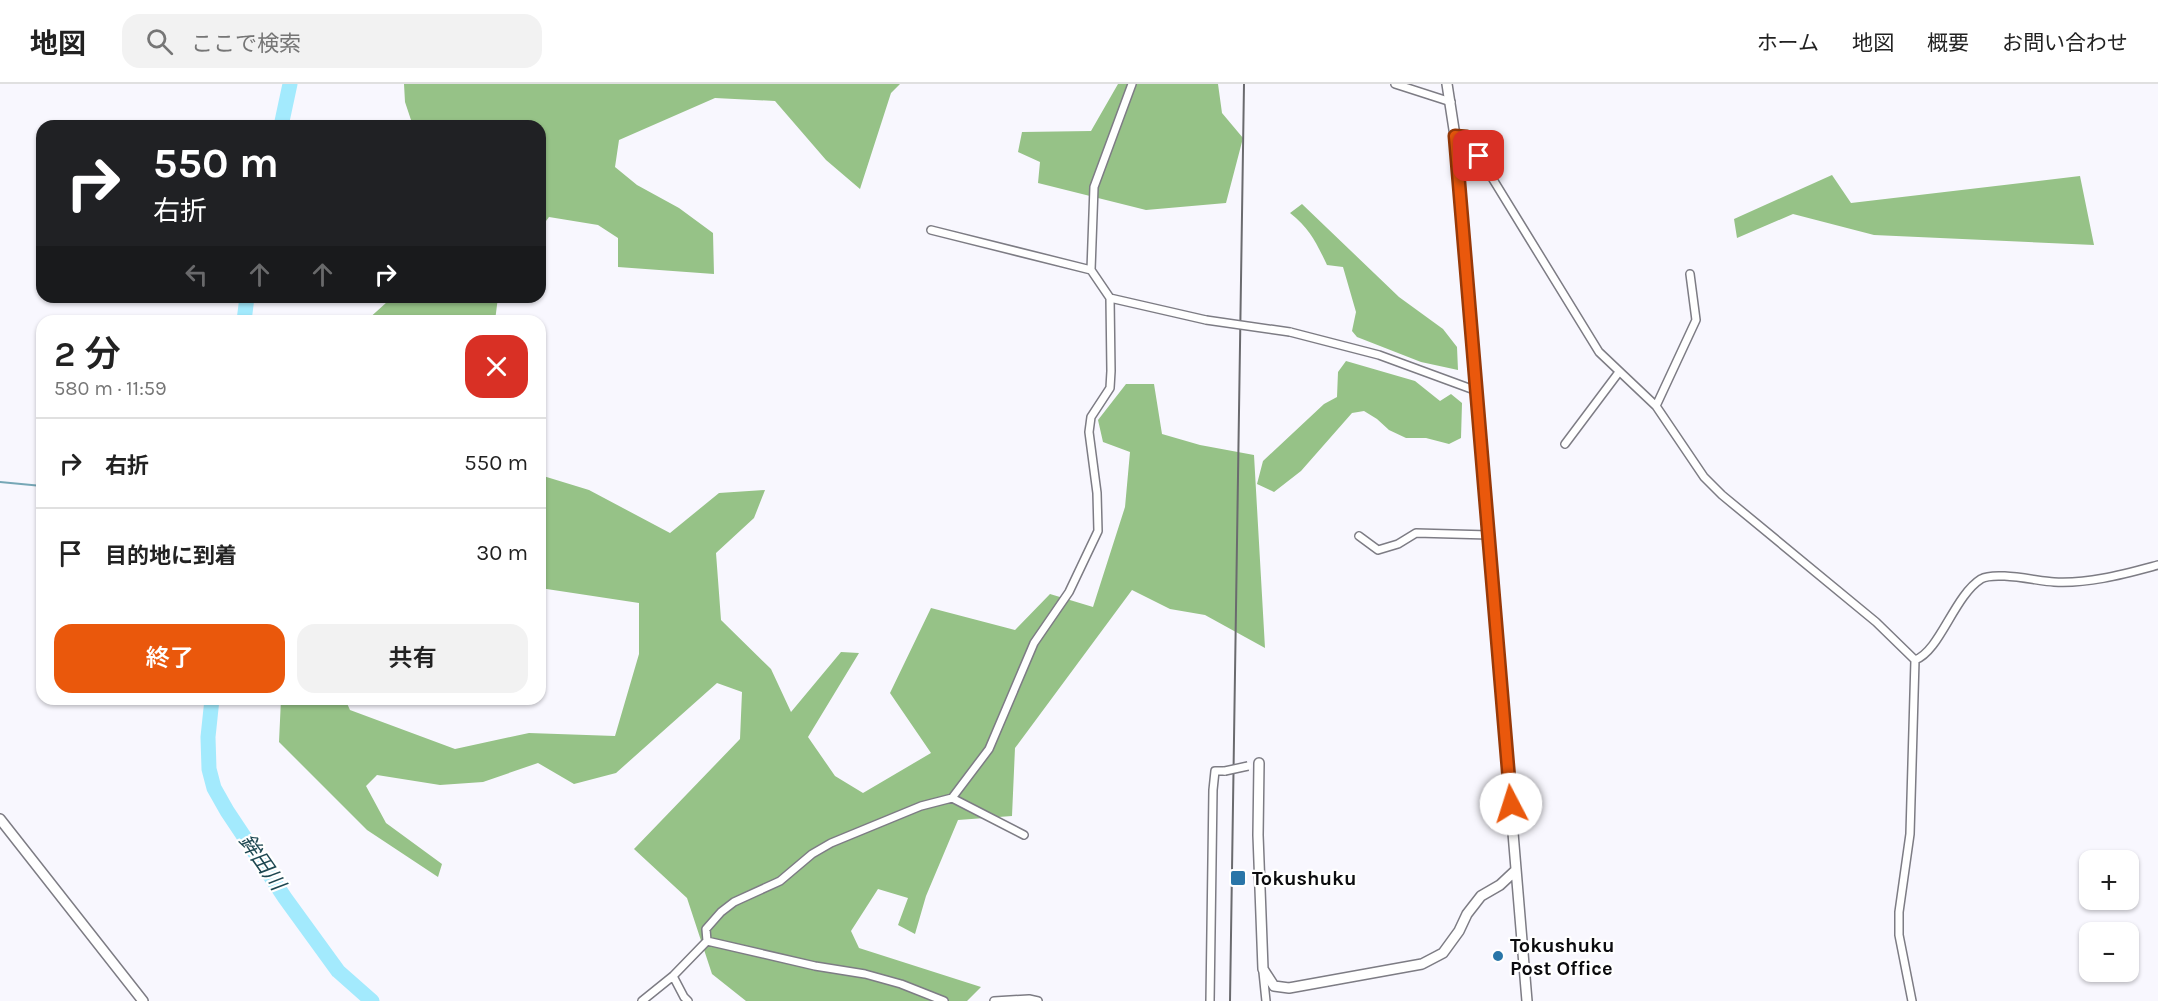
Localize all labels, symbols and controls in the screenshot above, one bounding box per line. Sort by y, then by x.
search box [122,14,542,68]
icon: search [143,25,176,58]
text: 地図 [30,27,86,60]
text: ここで検索 [191,31,301,57]
text: ホーム [1757,31,1819,55]
text: 地図 [1852,31,1894,55]
text: 概要 [1927,31,1969,55]
text: お問い合わせ [2002,31,2128,55]
pin [1453,130,1504,181]
text: 550 m [153,138,279,188]
icon: arrive [1462,139,1495,172]
icon: right [54,144,132,222]
text: 右折 [153,195,207,227]
icon: left [180,258,213,291]
icon: ahead [243,258,276,291]
icon: ahead [306,258,339,291]
icon: right [369,258,402,291]
text: 2 分 [54,333,121,375]
button: close [465,335,528,398]
text: 580 m · 11:59 [54,377,167,400]
icon: right [54,447,87,480]
text: 550 m [464,450,528,476]
text: 右折 [105,453,149,479]
icon: arrive [54,537,87,570]
text: 30 m [476,540,528,566]
text: 目的地に到着 [105,543,237,569]
button: 終了 [54,624,285,693]
button: 共有 [297,624,528,693]
position arrow [1479,772,1543,836]
water label: 鉾田川 [234,829,291,896]
map controls [2079,850,2139,982]
button: + [2079,850,2139,910]
place label: Tokushuku [1252,867,1356,890]
marker: Tokushuku [1229,869,1247,887]
button: − [2079,922,2139,982]
place label: Tokushuku Post Office [1510,934,1614,980]
marker: Tokushuku Post Office [1491,949,1505,963]

